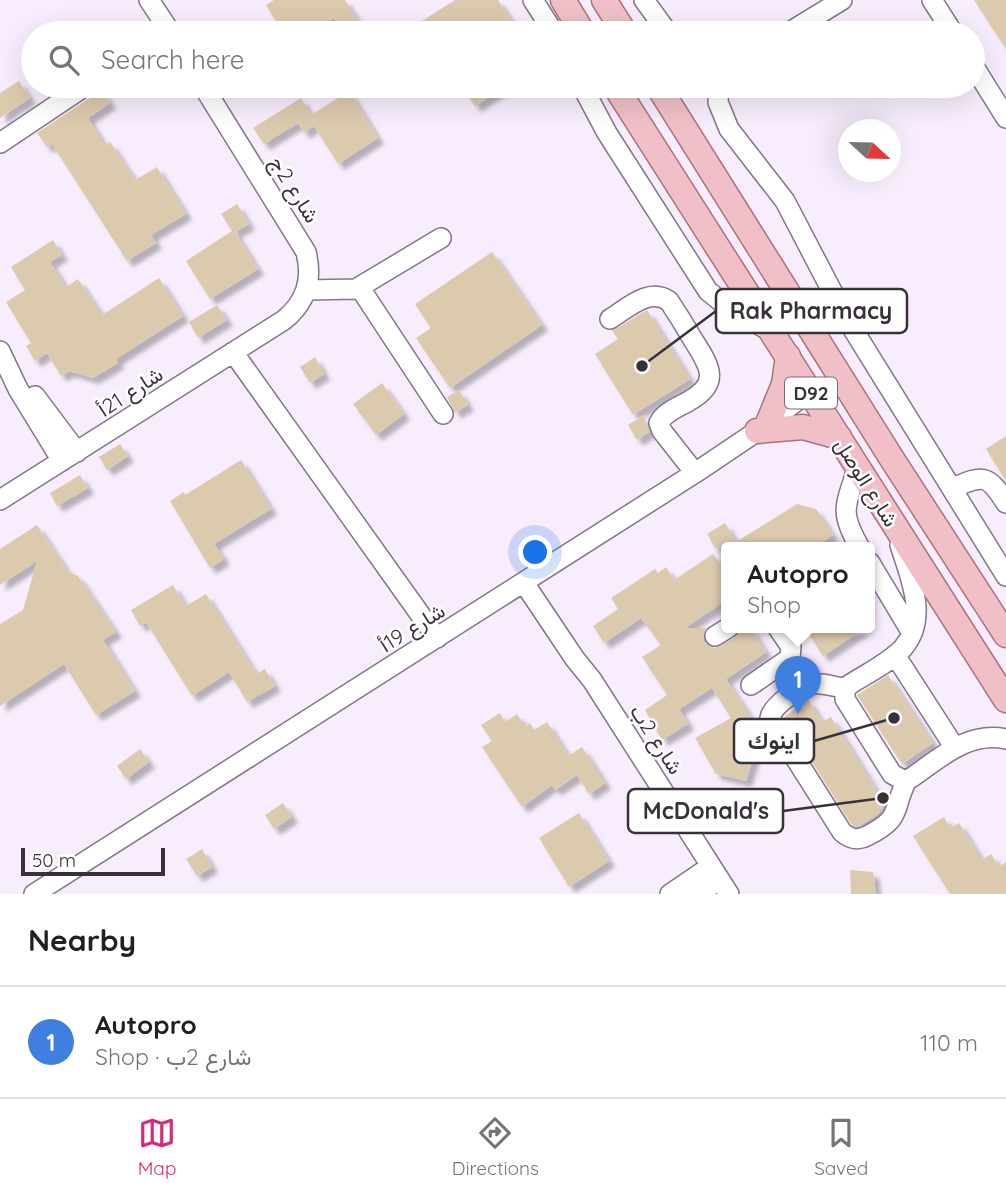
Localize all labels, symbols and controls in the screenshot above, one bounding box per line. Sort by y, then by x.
search box [21,21,985,98]
icon: search [45,41,83,79]
text: Search here [101,43,245,76]
north arrow [838,119,901,182]
street label: شارع 2ج [263,151,326,228]
callout: Rak Pharmacy [716,289,907,333]
text: Rak Pharmacy [730,296,892,325]
street label: شارع 21أ [93,360,168,423]
road number: D92 [785,378,837,408]
street label: شارع الوصل [828,433,904,532]
your location [518,535,552,569]
popup [721,542,875,633]
text: Autopro [747,557,849,590]
text: Shop [747,590,801,619]
street label: شارع 19أ [374,597,451,659]
pin: 1 [775,656,821,714]
street label: شارع 2ب [623,699,689,780]
callout: اينوك [734,719,814,763]
text: اينوك [748,726,800,756]
callout: McDonald's [628,789,783,833]
text: McDonald's [643,796,769,825]
scale bar [21,845,164,877]
text: 50 m [32,848,76,872]
text: Nearby [28,921,136,959]
text: Autopro [95,1008,197,1041]
text: 1 [47,1028,55,1057]
text: 110 m [920,1028,978,1057]
text: Shop · شارع 2ب [95,1042,251,1071]
tab: Map [138,1114,176,1180]
tab: Directions [452,1114,539,1180]
tab: Saved [814,1114,868,1180]

